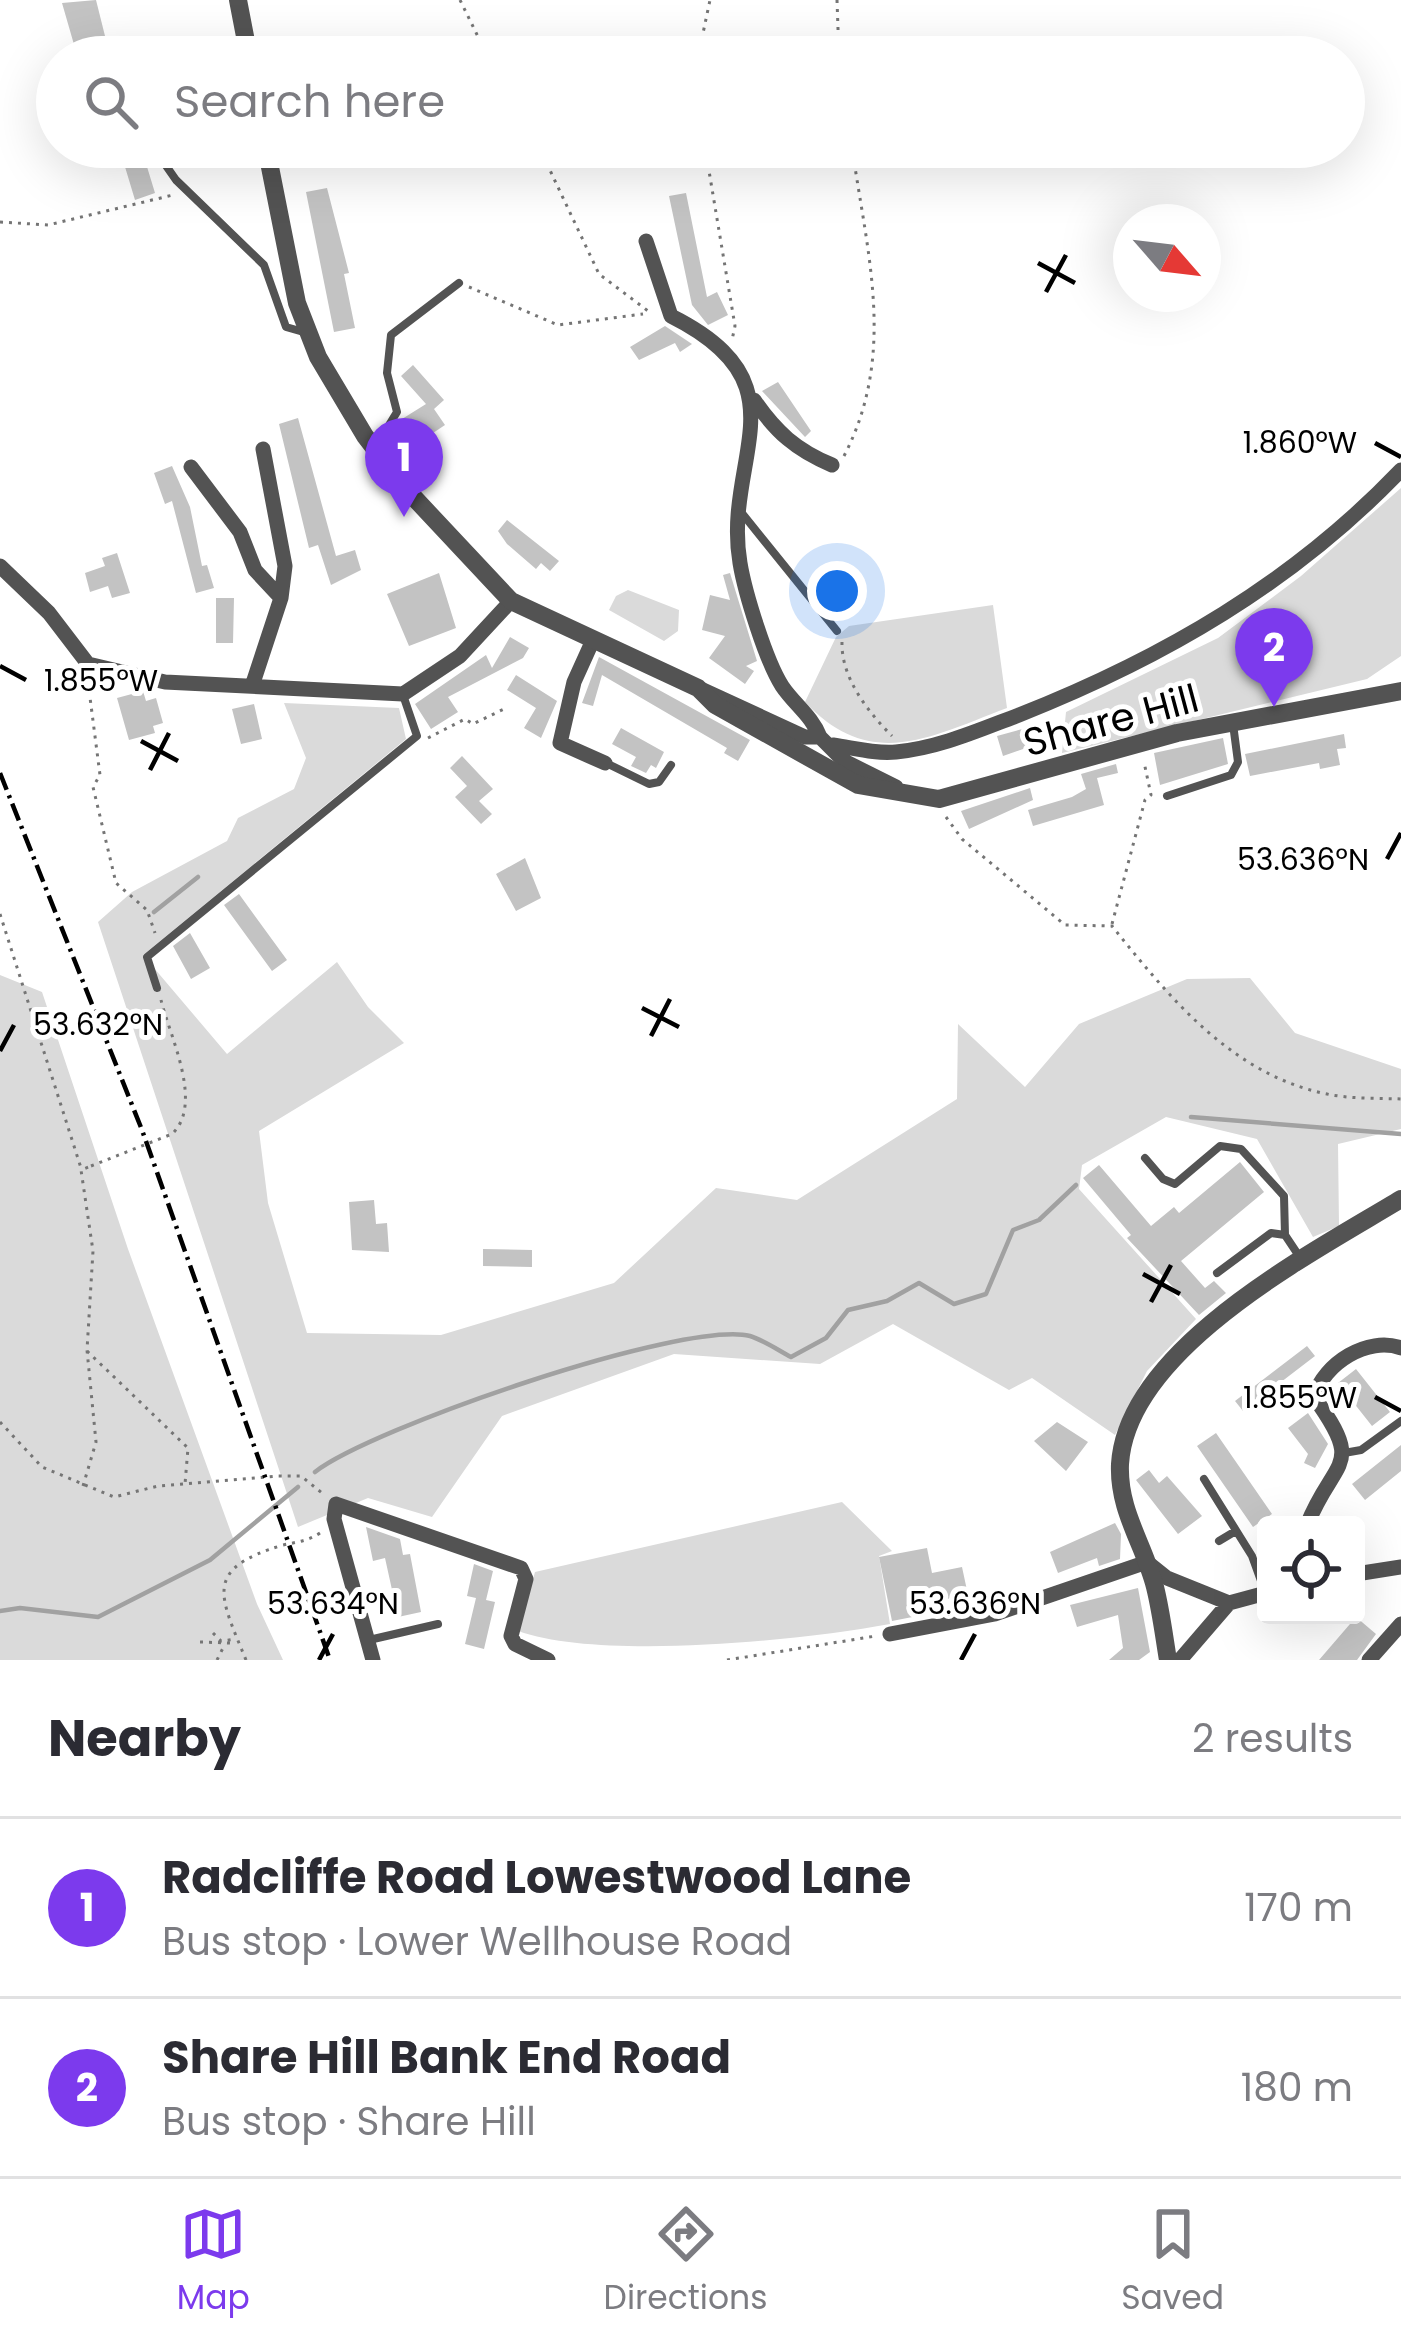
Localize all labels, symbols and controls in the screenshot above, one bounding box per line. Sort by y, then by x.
search box [36,36,1365,168]
icon: search [78,69,144,135]
text: Search here [174,70,445,133]
north arrow [1113,204,1221,312]
pin: 1 [365,418,443,517]
text: 1.860°W [1243,421,1357,464]
your location [807,561,867,621]
pin: 2 [1235,608,1313,707]
text: 1.855°W [44,659,158,702]
street label: Share Hill [1017,671,1205,770]
text: 53.636°N [1237,838,1369,881]
text: 53.632°N [33,1003,163,1046]
text: 1.855°W [1243,1376,1357,1419]
map controls [1257,1516,1365,1624]
button: locate [1257,1516,1365,1624]
text: 53.634°N [267,1582,399,1625]
text: 53.636°N [909,1582,1041,1625]
text: Nearby [48,1702,241,1774]
text: 2 results [1192,1711,1353,1766]
text: Radcliffe Road Lowestwood Lane [162,1846,911,1909]
text: 1 [80,1880,94,1935]
text: 170 m [1244,1880,1353,1935]
text: Bus stop · Lower Wellhouse Road [162,1914,792,1969]
text: Share Hill Bank End Road [162,2026,731,2089]
text: 2 [76,2060,98,2115]
text: 180 m [1241,2060,1353,2115]
text: Bus stop · Share Hill [162,2094,536,2149]
tab: Map [177,2201,250,2323]
tab: Directions [604,2201,767,2323]
tab: Saved [1121,2201,1224,2323]

